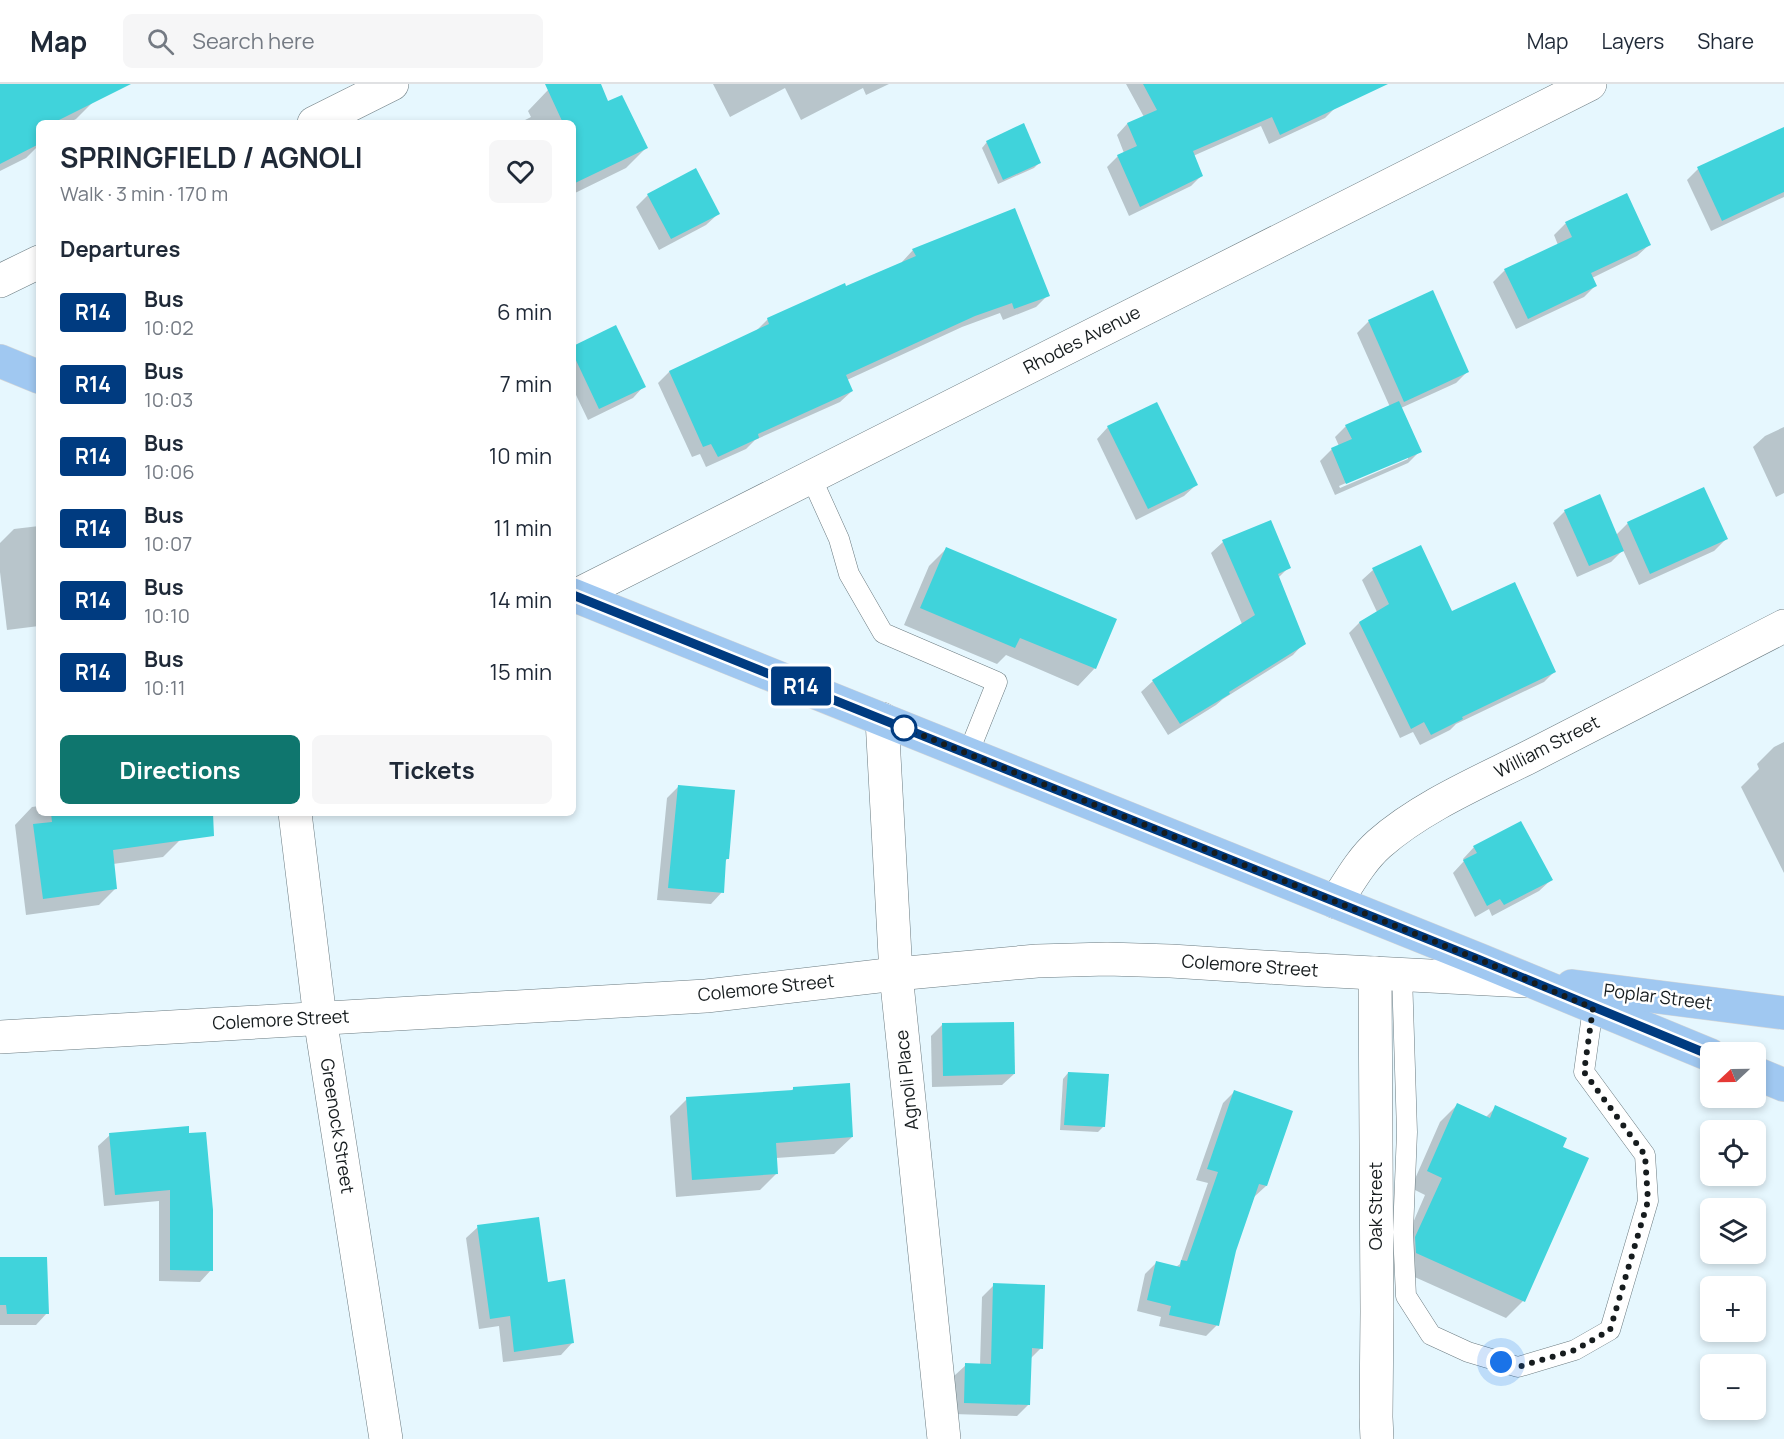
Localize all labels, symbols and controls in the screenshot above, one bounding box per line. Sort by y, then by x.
search box [123,14,543,68]
text: Map [30,22,87,60]
icon: search [144,25,177,58]
text: Search here [192,26,315,56]
text: Map [1527,27,1568,55]
text: Layers [1601,27,1664,55]
text: Share [1697,27,1754,55]
text: SPRINGFIELD / AGNOLI [60,138,363,176]
button: heart [489,140,552,203]
text: Walk · 3 min · 170 m [60,180,228,207]
text: Departures [60,234,180,264]
text: Bus [144,284,184,314]
text: 6 min [497,297,552,327]
text: R14 [75,298,111,326]
street label: Rhodes Avenue [1019,299,1144,379]
text: 10:02 [144,314,194,341]
text: Bus [144,356,184,386]
text: 7 min [500,369,552,399]
text: R14 [75,370,111,398]
text: 10:03 [144,386,193,413]
text: Bus [144,428,184,458]
text: 10 min [489,441,552,471]
text: R14 [75,442,111,470]
text: 10:06 [144,458,195,485]
text: Bus [144,500,184,530]
text: 11 min [494,513,552,543]
text: R14 [75,514,111,542]
text: 10:07 [144,530,192,557]
text: Bus [144,572,184,602]
text: 14 min [489,585,552,615]
text: R14 [75,586,111,614]
text: 10:10 [144,602,190,629]
text: Bus [144,644,184,674]
text: 15 min [489,657,552,687]
text: R14 [75,658,111,686]
line badge: R14 [766,666,836,706]
text: R14 [783,672,819,700]
text: 10:11 [144,674,186,701]
street label: William Street [1490,709,1603,783]
unlabelled marker [891,715,917,741]
button: Directions [60,735,300,804]
button: Tickets [312,735,552,804]
street label: Colemore Street [1181,948,1319,982]
street label: Colemore Street [696,968,835,1006]
street label: Poplar Street [1602,977,1714,1015]
street label: Colemore Street [212,1003,350,1035]
street label: Agnoli Place [889,1029,923,1131]
north arrow [1700,1042,1766,1108]
map controls [1700,1042,1766,1420]
street label: Greenock Street [315,1057,361,1195]
button: locate [1700,1120,1766,1186]
street label: Oak Street [1363,1162,1387,1250]
button: layers [1700,1198,1766,1264]
button: + [1700,1276,1766,1342]
your location [1486,1347,1516,1377]
button: − [1700,1354,1766,1420]

